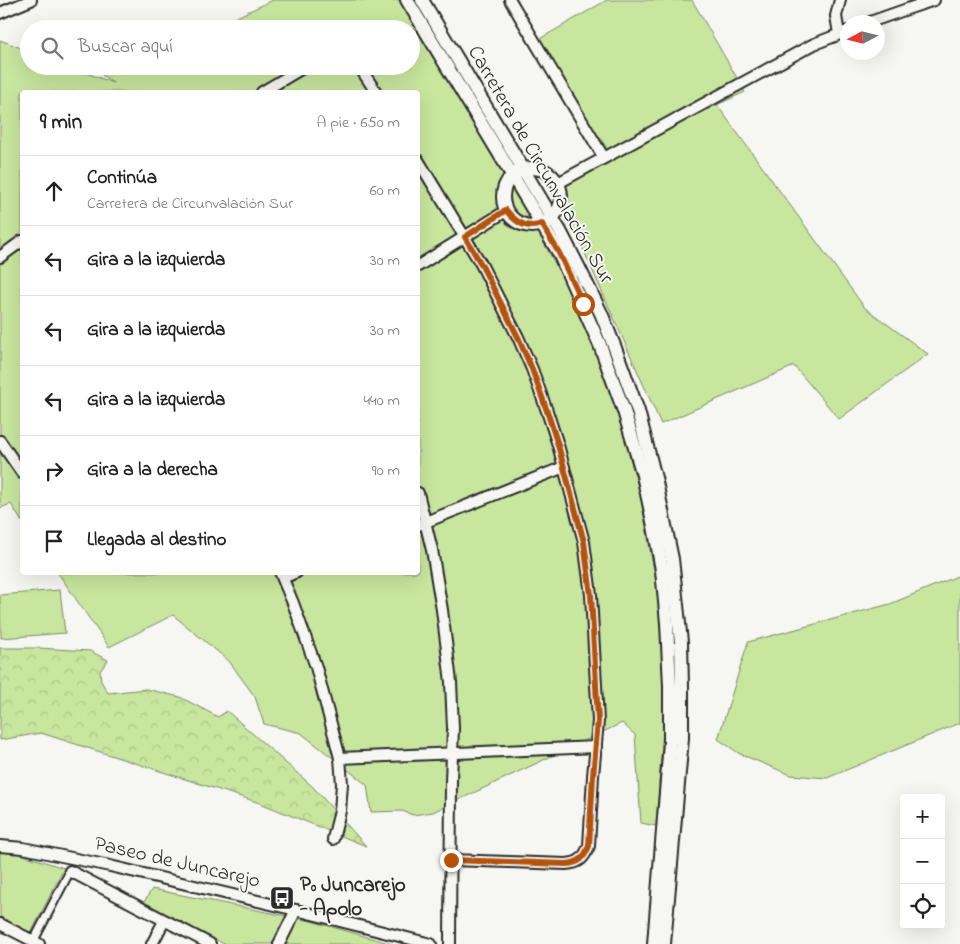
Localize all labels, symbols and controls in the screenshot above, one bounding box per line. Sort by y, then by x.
north arrow [840,15,885,60]
search box [20,20,420,75]
icon: search [38,34,66,62]
text: Buscar aquí [78,34,173,61]
street label: Carretera de Circunvalación Sur [459,40,621,290]
text: 9 min [40,108,82,138]
text: A pie · 650 m [316,111,400,135]
text: Continúa [87,165,157,192]
icon: ahead [40,177,68,205]
text: 60 m [370,179,400,203]
text: Carretera de Circunvalación Sur [87,192,293,216]
icon: left [40,247,68,275]
text: Gira a la izquierda [87,247,225,274]
text: 30 m [370,249,400,273]
route start [572,293,595,316]
icon: left [40,317,68,345]
text: Gira a la izquierda [87,317,225,344]
text: 30 m [370,319,400,343]
icon: left [40,387,68,415]
text: Gira a la izquierda [87,387,225,414]
text: 440 m [363,389,400,413]
icon: right [40,457,68,485]
text: Gira a la derecha [87,457,218,484]
text: 90 m [372,459,400,483]
icon: arrive [40,527,68,555]
text: Llegada al destino [87,527,226,554]
map controls [900,794,945,929]
button: + [900,794,945,839]
street label: Paseo de Juncarejo [91,829,263,897]
button: − [900,839,945,884]
route end [440,849,463,872]
place label: Pº Juncarejo - Apolo [299,871,406,925]
button: locate [900,884,945,929]
bus stop icon: Pº Juncarejo - Apolo [269,885,295,911]

